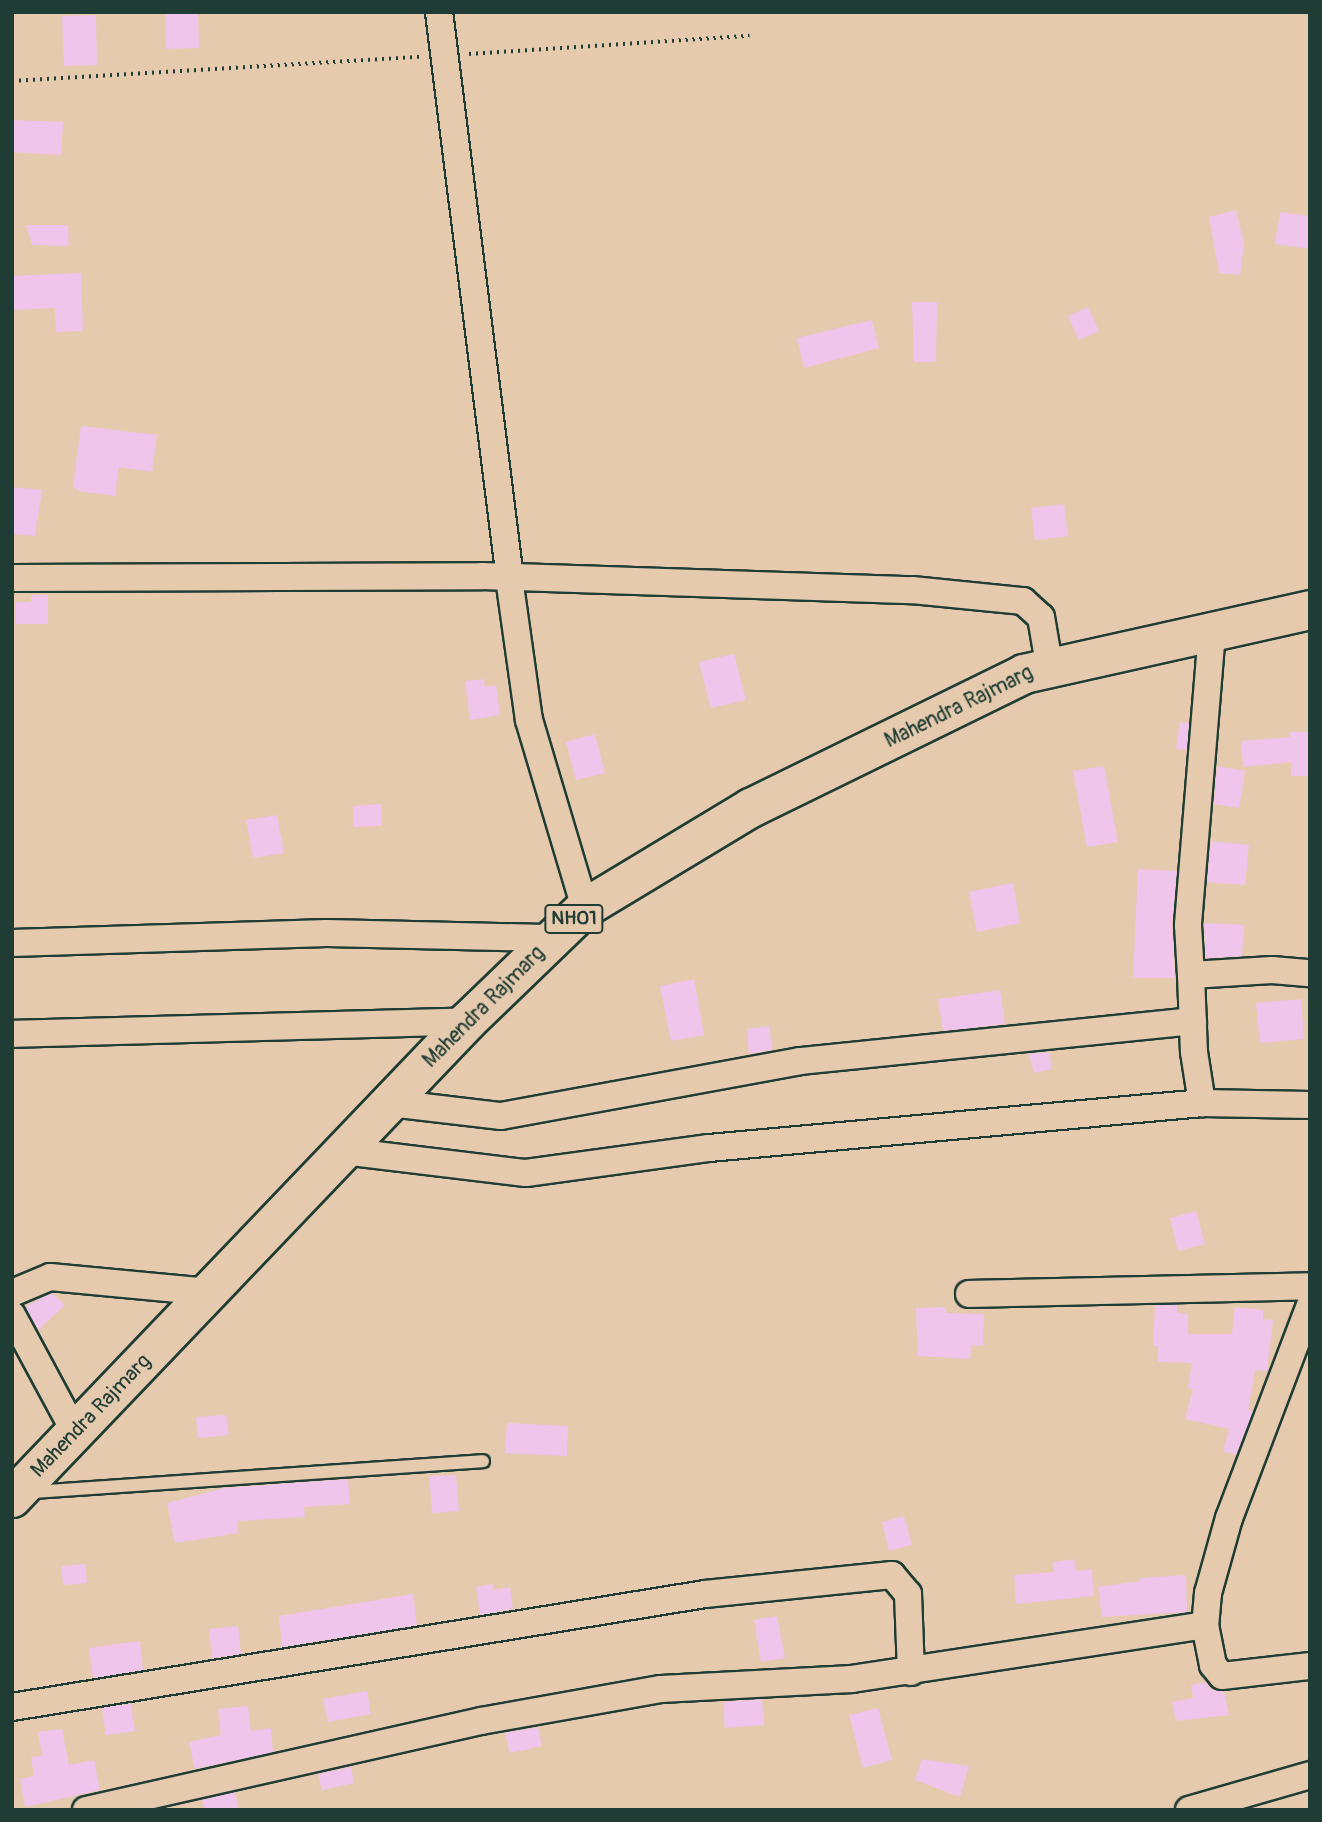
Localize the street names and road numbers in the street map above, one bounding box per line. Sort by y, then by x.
street label: Mahendra Rajmarg [881,660,1037,754]
road number: NH01 [544,903,604,934]
street label: Mahendra Rajmarg [418,941,550,1073]
street label: Mahendra Rajmarg [26,1349,156,1483]

